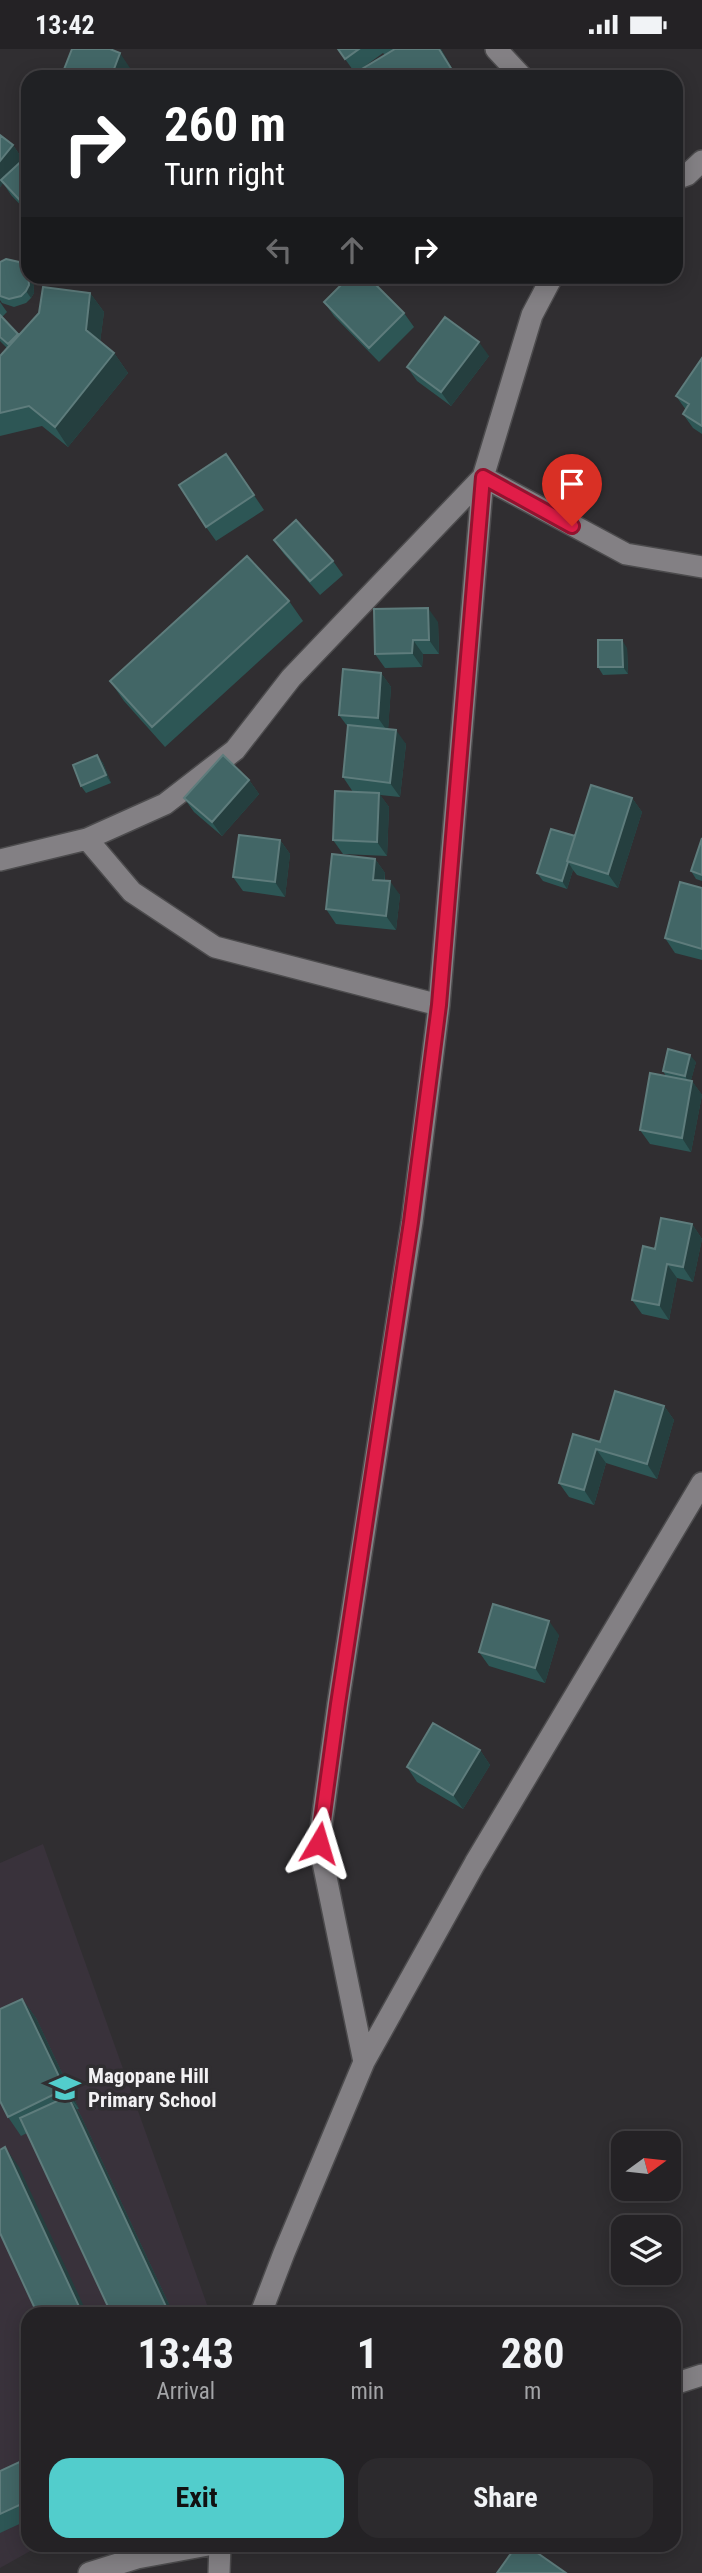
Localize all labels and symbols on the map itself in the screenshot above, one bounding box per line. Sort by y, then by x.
pin [542,454,602,526]
position arrow [282,1806,356,1880]
place label: Magopane Hill Primary School [88,2064,217,2112]
school or university icon: Magopane Hill Primary School [48,2071,82,2105]
north arrow [611,2131,681,2201]

